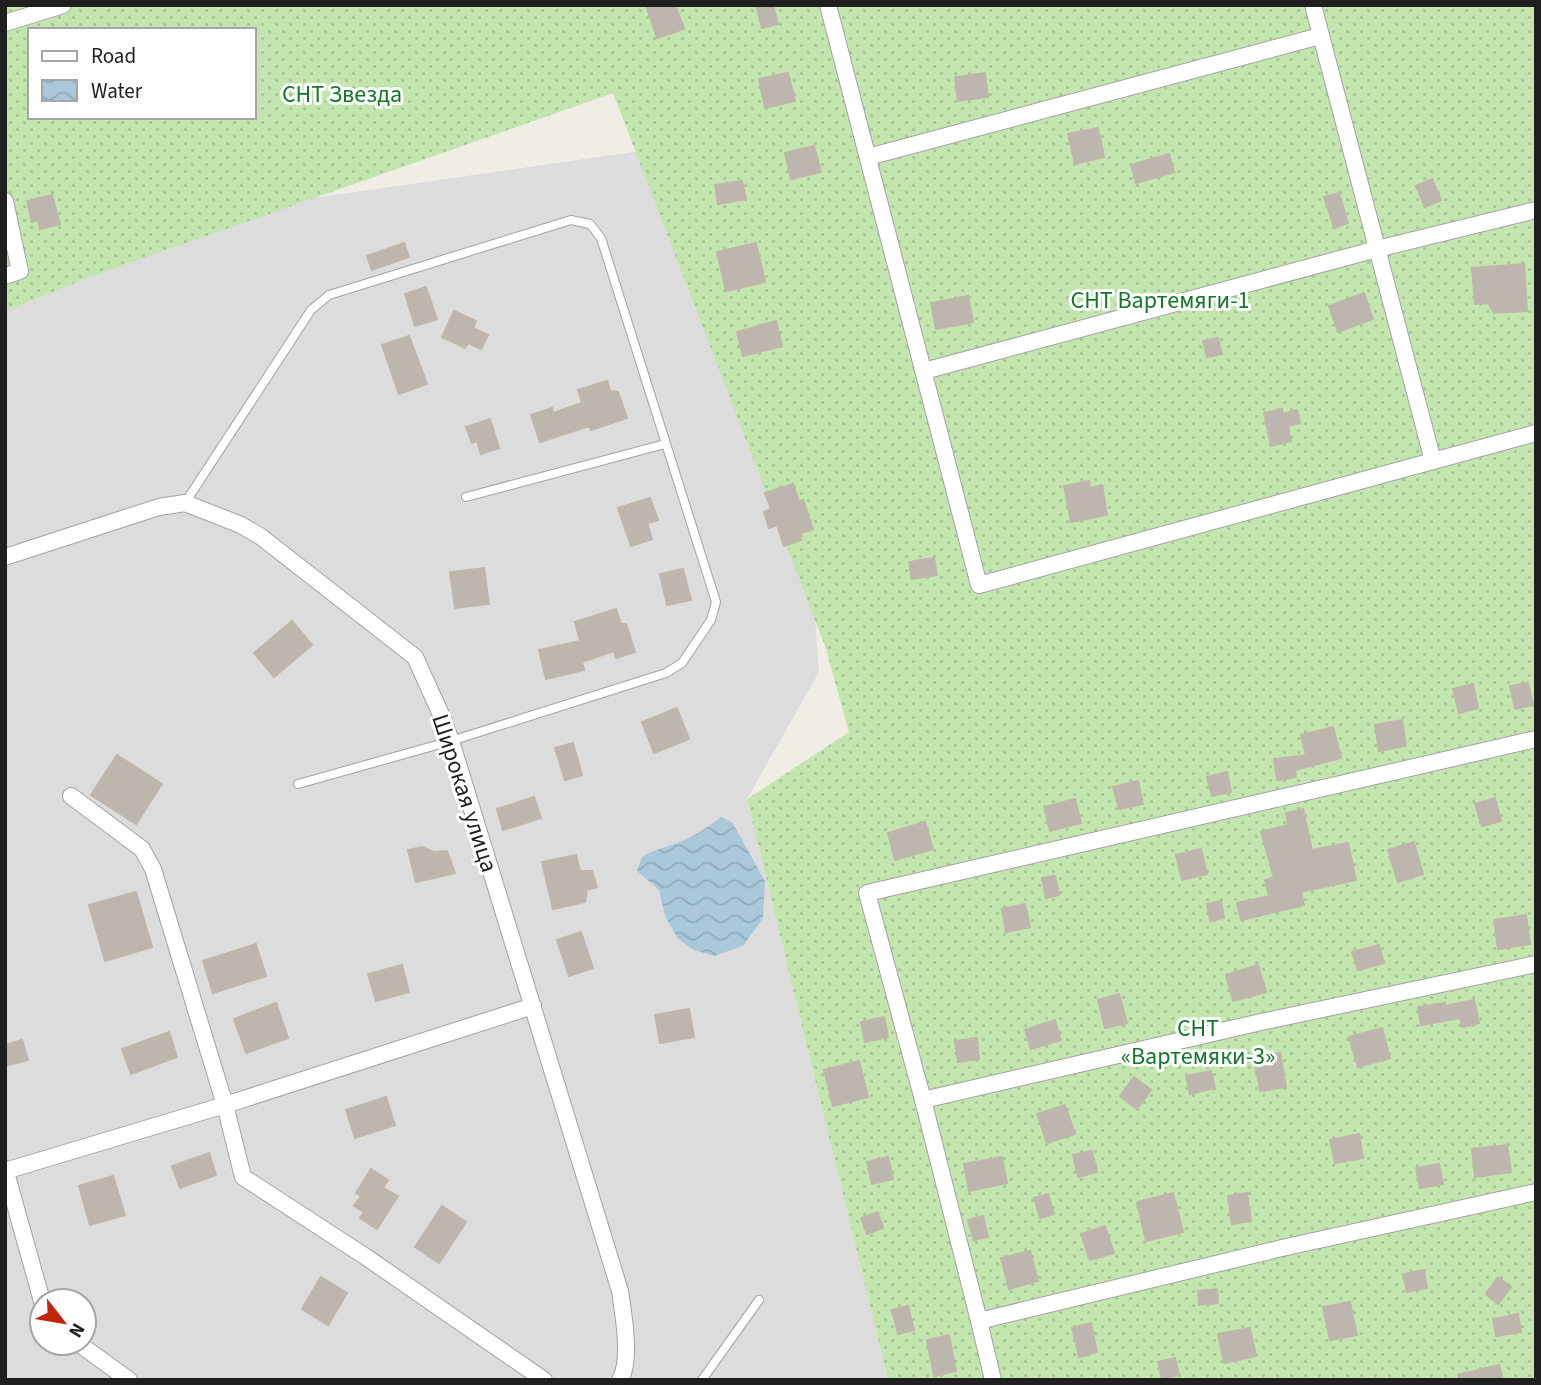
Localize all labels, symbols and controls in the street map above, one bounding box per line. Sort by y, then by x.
legend [28,28,256,119]
text: Road [91,41,136,71]
text: Water [91,76,143,106]
park label: СНТ Звезда [282,77,402,112]
park label: СНТ Вартемяги-1 [1070,283,1250,318]
street label: Широкая улица [422,709,507,877]
park label: СНТ «Вартемяки-3» [1121,1011,1275,1074]
north arrow [28,1287,98,1357]
text: N [61,1318,91,1342]

